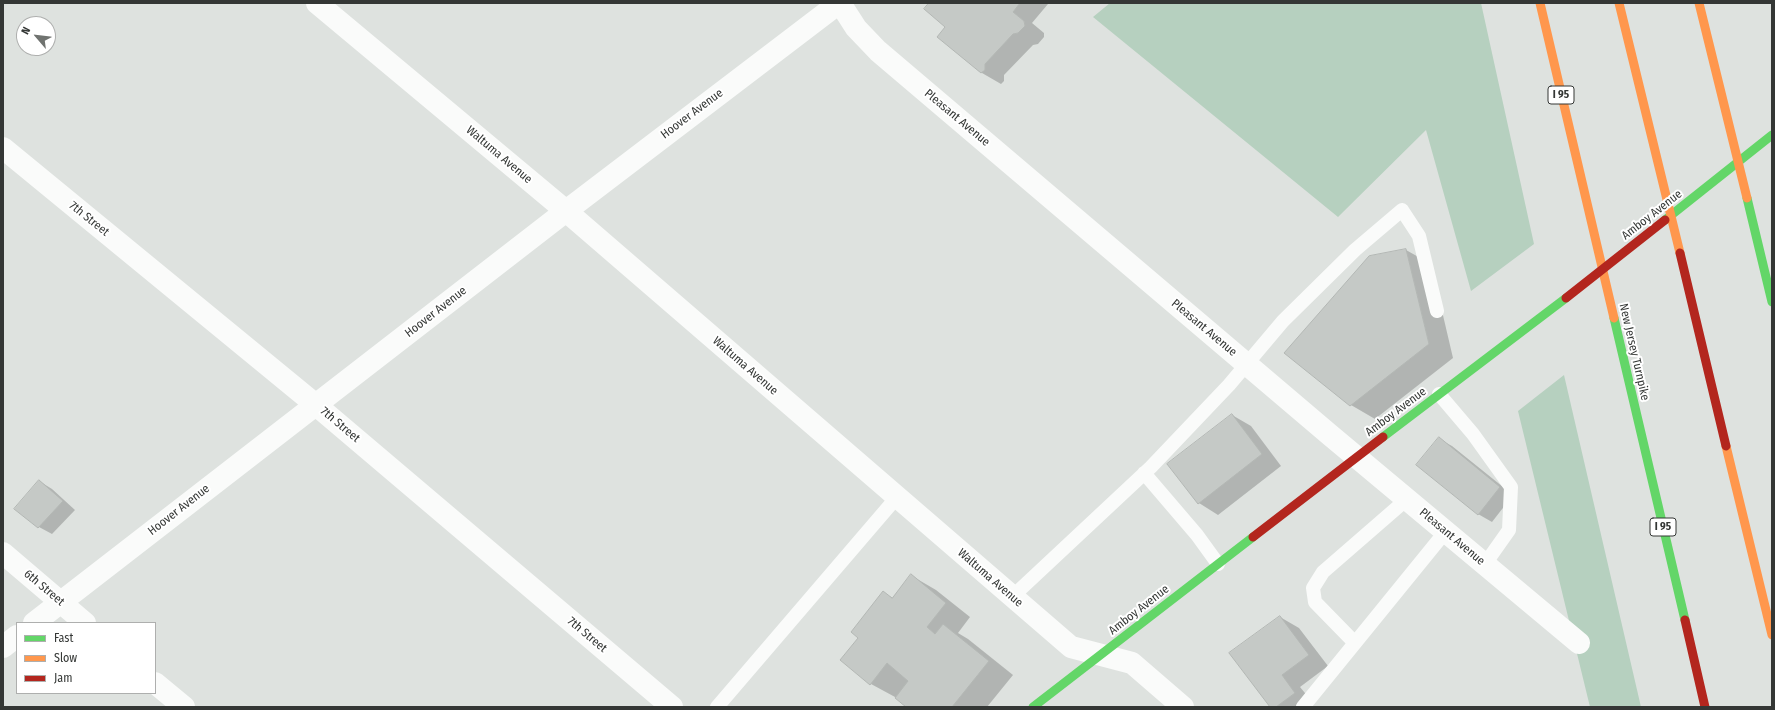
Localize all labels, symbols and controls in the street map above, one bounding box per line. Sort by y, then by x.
north arrow [16,16,56,56]
text: N [19,25,33,37]
street label: Hoover Avenue [658,86,726,142]
street label: Pleasant Avenue [921,86,993,150]
road number: I 95 [1548,86,1574,104]
street label: Waltuma Avenue [463,123,535,187]
street label: Amboy Avenue [1619,187,1685,243]
street label: 7th Street [66,198,112,240]
street label: Hoover Avenue [402,284,470,340]
street label: Pleasant Avenue [1168,296,1240,360]
street label: New Jersey Turnpike [1616,302,1652,402]
street label: Waltuma Avenue [709,334,781,398]
street label: Amboy Avenue [1363,384,1429,440]
street label: 7th Street [317,404,363,446]
street label: Hoover Avenue [145,482,213,538]
street label: Pleasant Avenue [1416,505,1488,569]
road number: I 95 [1650,518,1676,536]
street label: Waltuma Avenue [954,546,1026,610]
street label: 6th Street [21,567,67,609]
street label: Amboy Avenue [1106,582,1172,638]
street label: 7th Street [564,614,610,656]
legend [16,622,156,694]
text: Fast [54,631,73,645]
text: Slow [54,651,77,665]
text: Jam [54,671,72,685]

